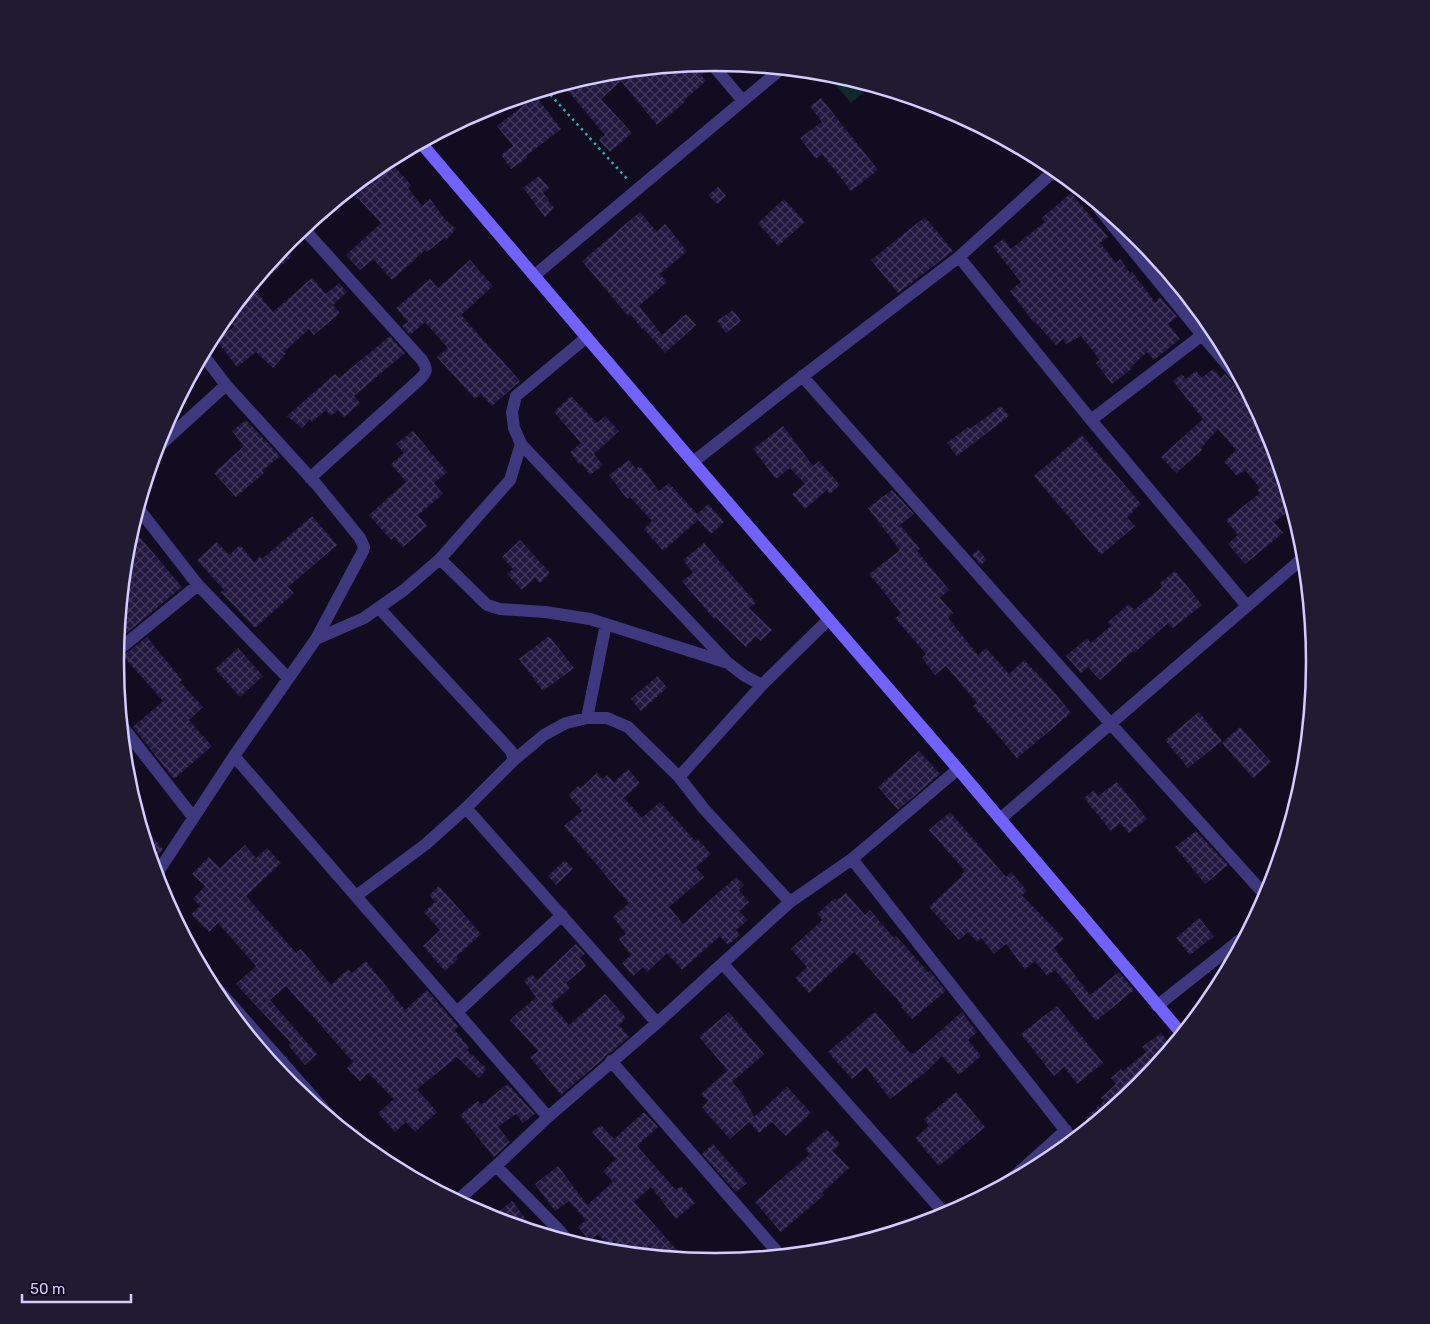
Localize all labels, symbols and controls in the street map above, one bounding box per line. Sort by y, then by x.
scale bar [22,1272,131,1304]
text: 50 m [30,1280,65,1298]

